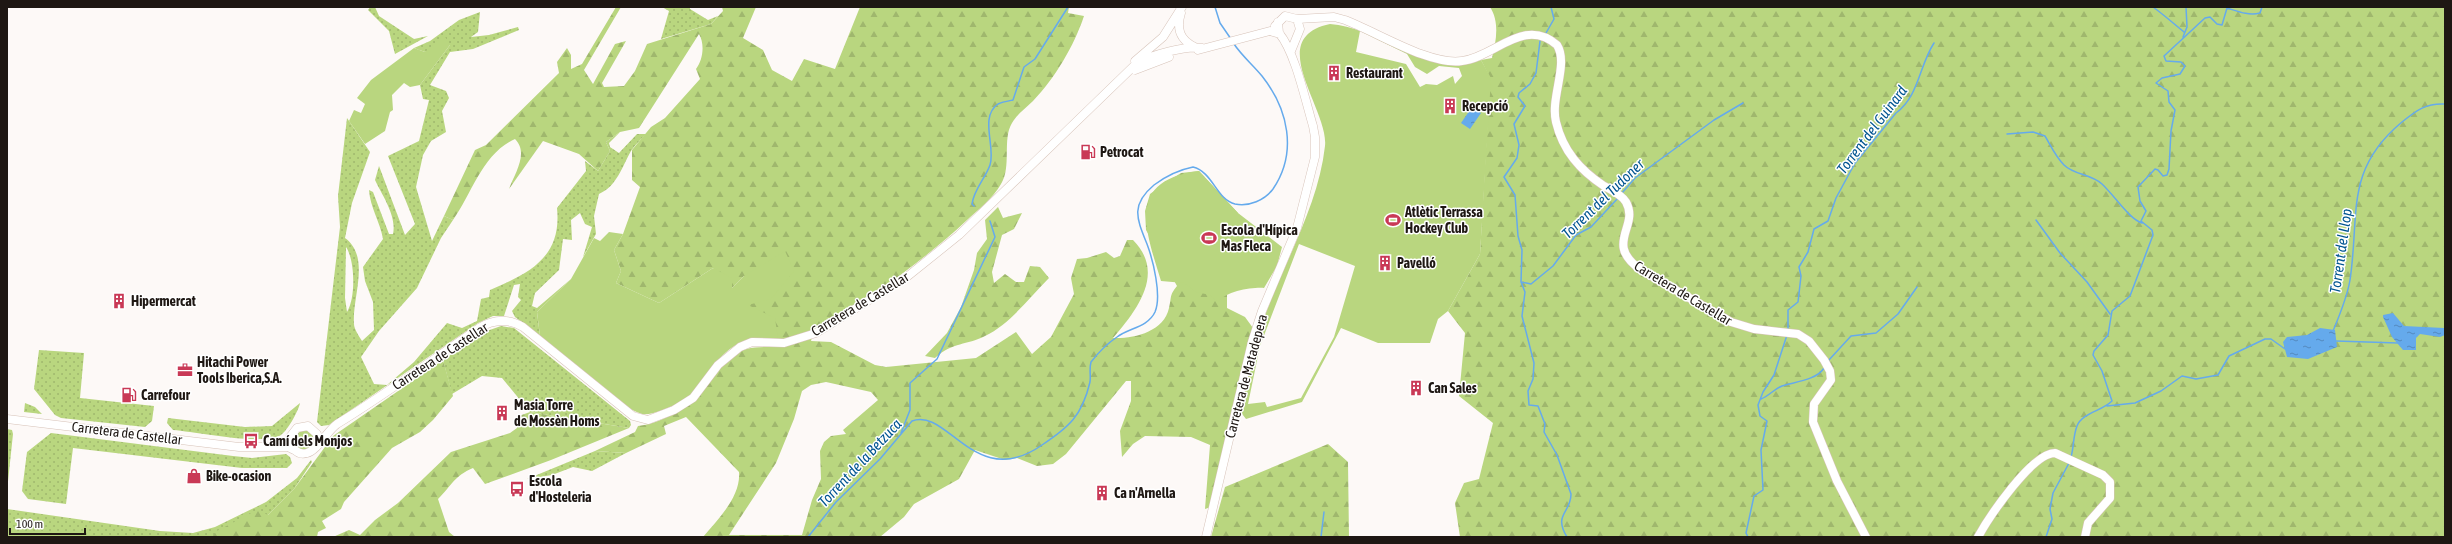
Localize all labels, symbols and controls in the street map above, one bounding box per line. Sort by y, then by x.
building icon: Restaurant [1325,64,1343,82]
place label: Restaurant [1346,65,1403,81]
water label: Torrent del Guinard [1833,82,1910,177]
building icon: Recepció [1441,97,1459,115]
place label: Recepció [1462,98,1509,114]
fuel station icon: Petrocat [1079,143,1097,161]
place label: Petrocat [1100,144,1144,160]
water label: Torrent del Tudoner [1558,155,1648,242]
place label: Atlètic Terrassa Hockey Club [1404,204,1483,236]
water label: Torrent del Llop [2326,208,2355,294]
sports icon: Atlètic Terrassa Hockey Club [1384,211,1402,229]
place label: Escola d'Hípica Mas Fleca [1221,222,1298,254]
sports icon: Escola d'Hípica Mas Fleca [1200,229,1218,247]
building icon: Pavelló [1376,254,1394,272]
place label: Pavelló [1397,255,1436,271]
street label: Carretera de Castellar [1631,258,1735,329]
street label: Carretera de Castellar [808,268,912,339]
building icon: Hipermercat [110,292,128,310]
place label: Hipermercat [131,293,196,309]
street label: Carretera de Matadepera [1222,312,1270,440]
street label: Carretera de Castellar [389,319,492,393]
place label: Hitachi Power Tools Iberica,S.A. [197,354,282,386]
office icon: Hitachi Power Tools Iberica,S.A. [176,361,194,379]
building icon: Can Sales [1407,379,1425,397]
place label: Can Sales [1428,380,1477,396]
fuel station icon: Carrefour [120,386,138,404]
place label: Carrefour [141,387,191,403]
place label: Masia Torre de Mossèn Homs [514,397,600,429]
building icon: Masia Torre de Mossèn Homs [493,404,511,422]
water label: Torrent de la Betzuca [815,415,905,510]
street label: Carretera de Castellar [71,418,184,448]
bus stop icon: Camí dels Monjos [242,432,260,450]
place label: Camí dels Monjos [263,433,352,449]
shop icon: Bike-ocasion [185,467,203,485]
place label: Bike-ocasion [206,468,272,484]
place label: Escola d'Hosteleria [529,473,592,505]
bus stop icon: Escola d'Hosteleria [508,480,526,498]
building icon: Ca n'Arnella [1093,484,1111,502]
place label: Ca n'Arnella [1114,485,1176,501]
scale bar [10,510,85,536]
text: 100 m [16,517,43,531]

